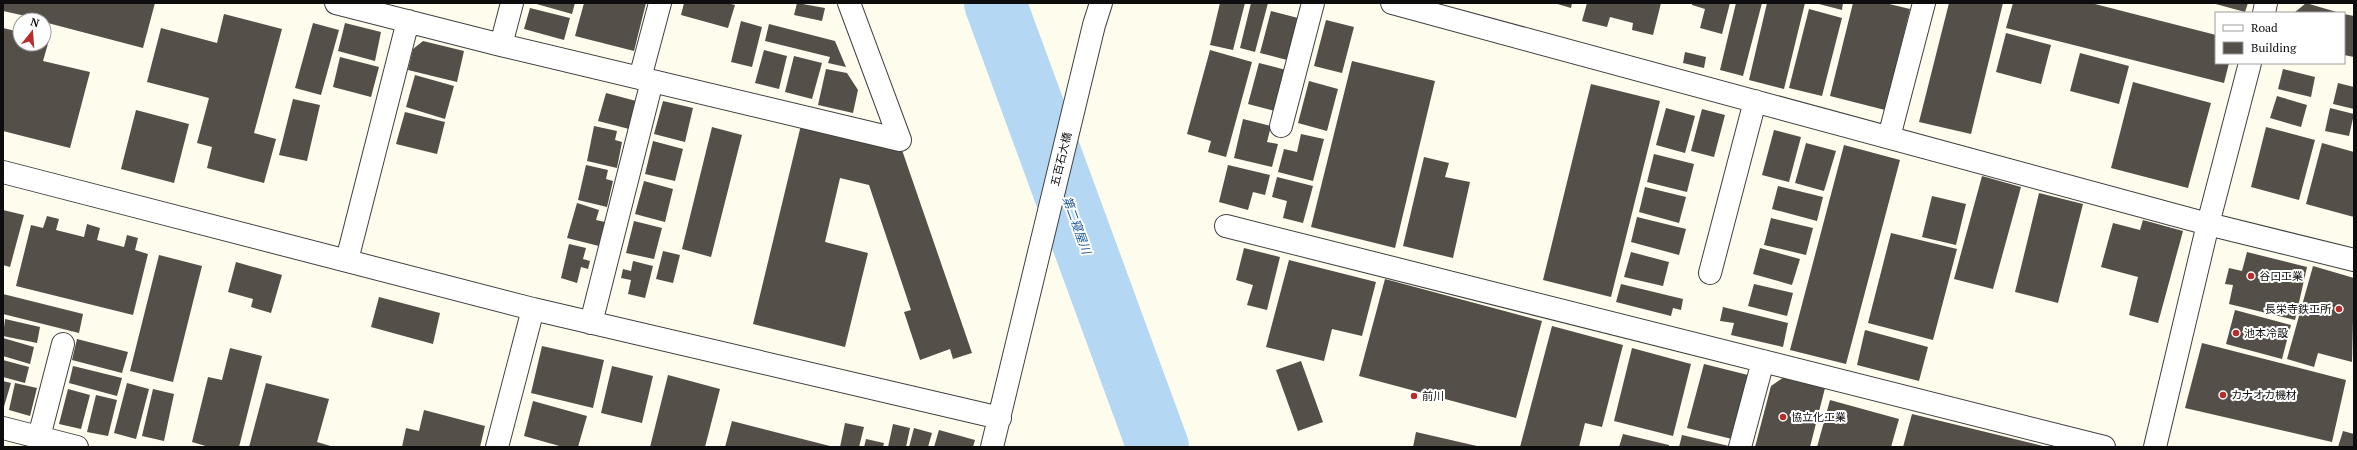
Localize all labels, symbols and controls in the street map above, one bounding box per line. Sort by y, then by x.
north arrow [12,12,52,52]
legend [2215,12,2345,64]
text: N [29,15,42,31]
text: Road [2251,20,2278,35]
text: Building [2251,40,2297,55]
street label: 五百石大橋 [1048,131,1074,187]
water label: 第二寝屋川 [1060,194,1095,258]
place label: 谷口工業 [2259,269,2303,283]
marker: 谷口工業 [2246,271,2256,281]
place label: 長栄寺鉄工所 [2265,302,2332,316]
marker: 長栄寺鉄工所 [2334,304,2344,314]
place label: 池本冷設 [2244,326,2288,340]
marker: 池本冷設 [2231,328,2241,338]
place label: カナオカ機材 [2231,388,2297,402]
place label: 前川 [1422,389,1444,403]
marker: カナオカ機材 [2218,390,2228,400]
marker: 前川 [1409,391,1419,401]
place label: 協立化工業 [1791,410,1846,424]
marker: 協立化工業 [1778,412,1788,422]

